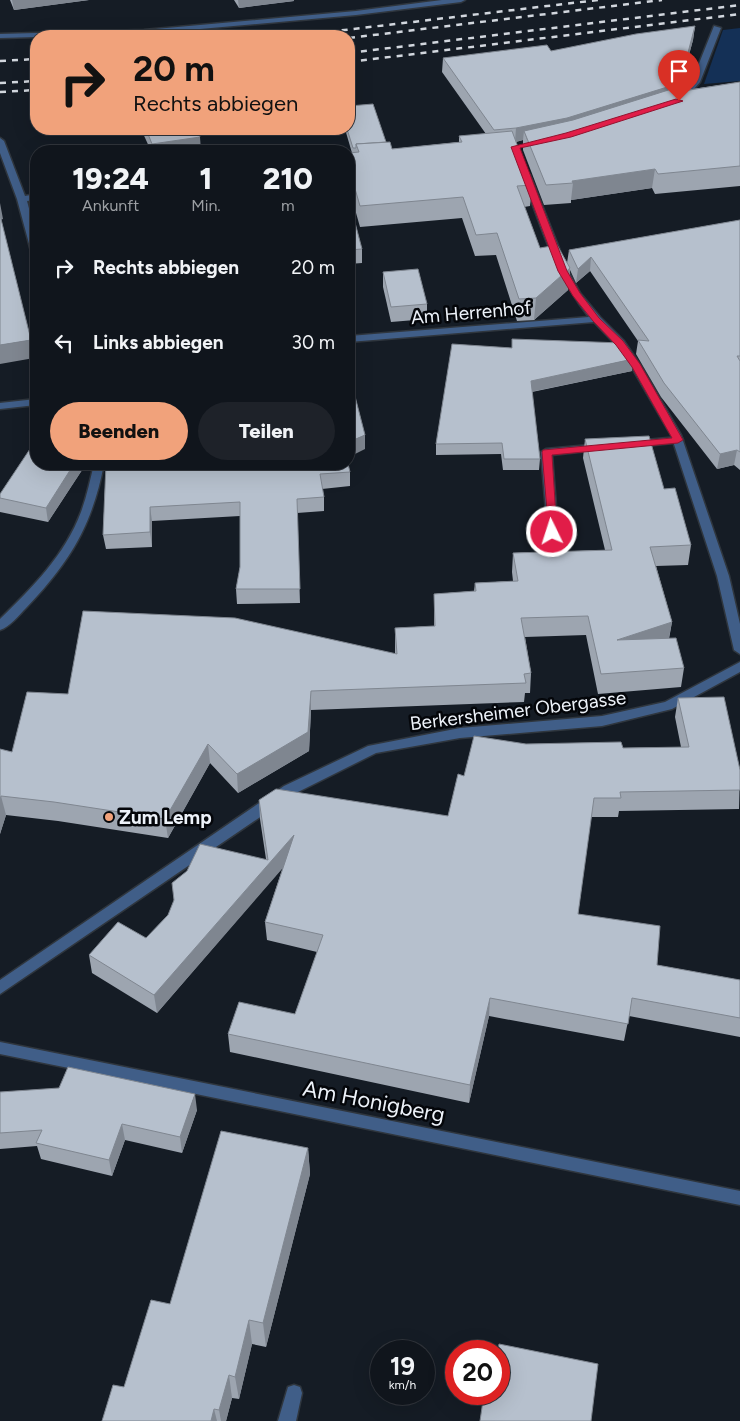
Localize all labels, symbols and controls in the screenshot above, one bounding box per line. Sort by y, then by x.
text: 20 m [133,48,215,90]
icon: right [50,50,115,115]
pin [658,50,700,101]
icon: arrive [665,57,693,85]
text: Rechts abbiegen [133,90,298,117]
text: 19:24 [72,160,149,197]
text: 1 [200,160,212,197]
text: 210 [263,160,313,197]
text: Ankunft [82,196,139,215]
text: Min. [191,196,221,215]
text: m [281,196,295,215]
icon: right [50,254,78,282]
text: Rechts abbiegen [93,256,239,279]
text: 20 m [291,256,335,279]
street label: Am Herrenhof [410,296,532,329]
icon: left [50,329,78,357]
text: Links abbiegen [93,331,224,354]
text: 30 m [292,331,335,354]
button: Beenden [50,402,188,460]
button: Teilen [198,402,335,460]
position arrow [525,505,577,557]
street label: Berkersheimer Obergasse [409,686,628,735]
place label: Zum Lemp [119,806,212,829]
marker: Zum Lemp [103,811,115,823]
street label: Am Honigberg [301,1075,447,1128]
speed limit sign: 20 [445,1340,510,1405]
text: 19 [390,1351,415,1381]
text: km/h [389,1378,416,1392]

